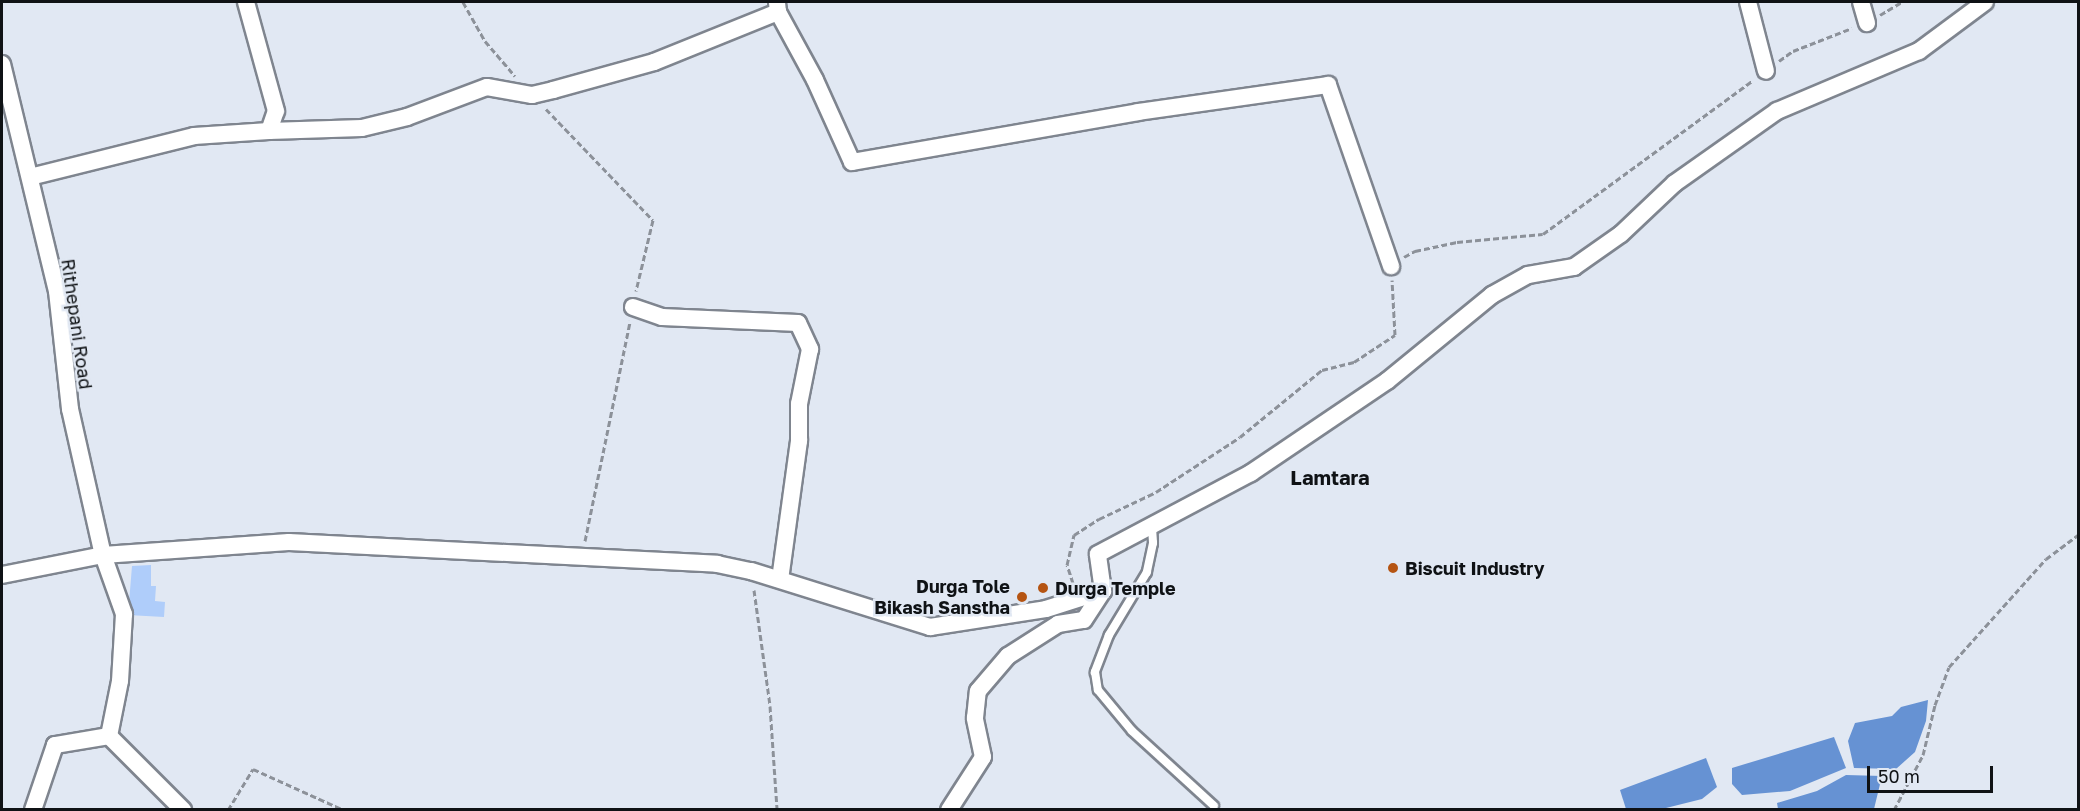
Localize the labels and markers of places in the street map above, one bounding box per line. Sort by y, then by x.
place label: Biscuit Industry [1405,557,1545,579]
marker: Biscuit Industry [1386,561,1400,575]
place label: Durga Tole Bikash Sanstha [874,576,1010,618]
place label: Durga Temple [1055,577,1176,599]
marker: Durga Temple [1036,581,1050,595]
marker: Durga Tole Bikash Sanstha [1015,590,1029,604]

